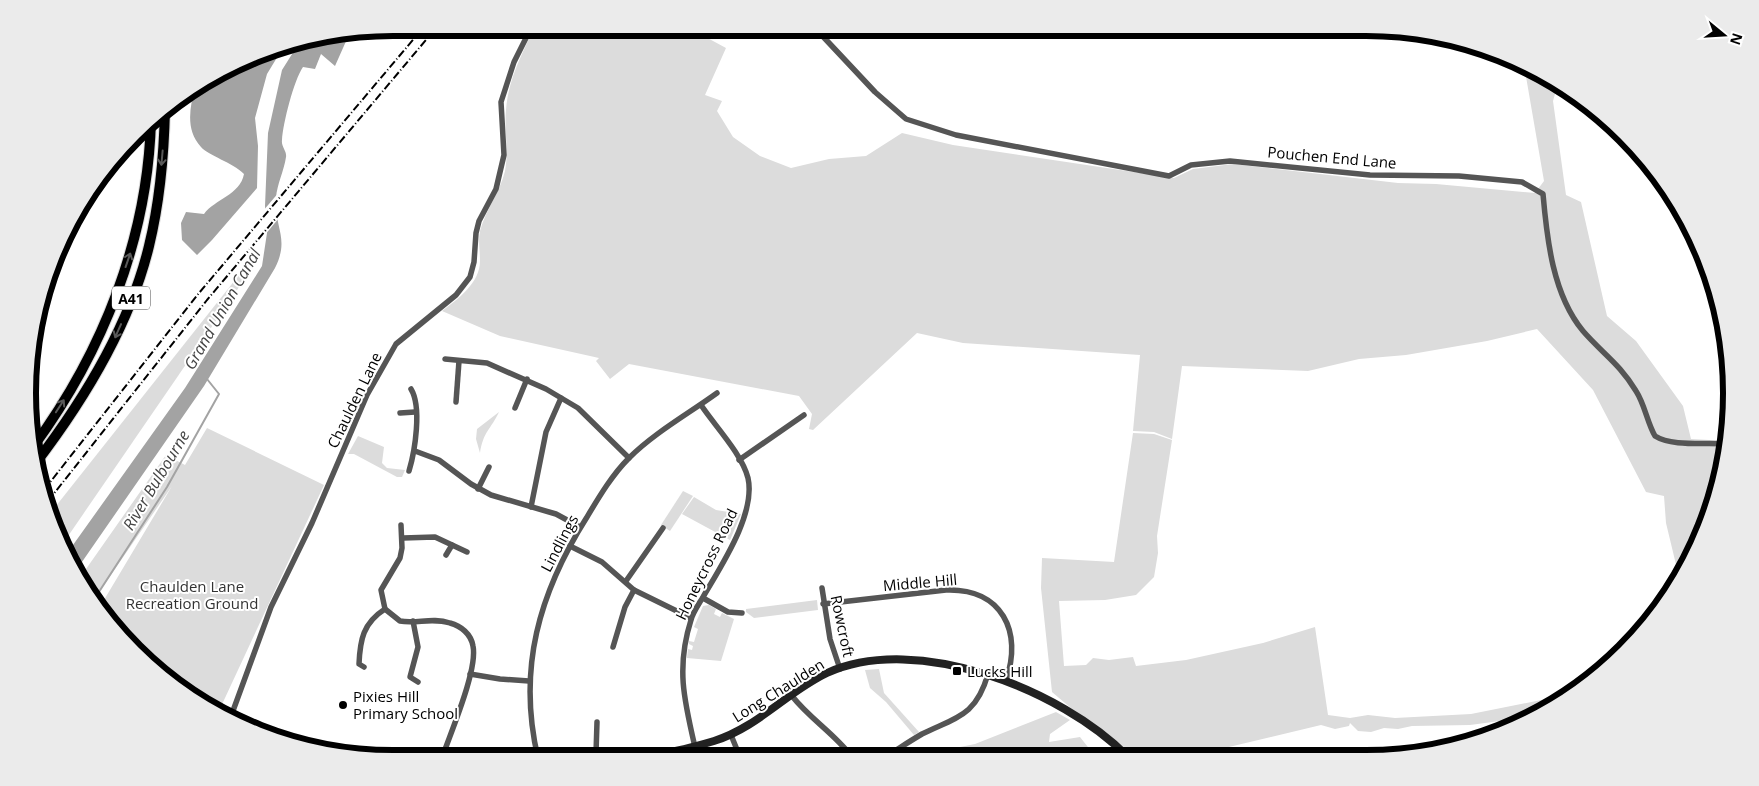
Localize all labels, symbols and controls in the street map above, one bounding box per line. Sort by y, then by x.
north arrow [1699,10,1749,60]
text: N [1726,31,1748,48]
street label: Pouchen End Lane [1267,141,1397,173]
one-way arrow [158,150,167,166]
water label: Grand Union Canal [178,244,266,373]
one-way arrow [124,252,134,268]
road number: A41 [112,286,150,310]
one-way arrow [112,323,122,338]
street label: Chaulden Lane [322,349,386,451]
one-way arrow [55,400,65,414]
water label: River Bulbourne [118,426,195,534]
street label: Honeycross Road [670,505,742,623]
street label: Lindlings [536,511,582,575]
street label: Middle Hill [882,569,958,595]
park label: Chaulden Lane Recreation Ground [126,576,258,613]
street label: Rowcroft [827,593,859,659]
street label: Long Chaulden [728,654,828,726]
place label: Lucks Hill [967,661,1033,681]
marker: Lucks Hill [951,665,963,677]
place label: Pixies Hill Primary School [353,686,458,723]
marker: Pixies Hill Primary School [337,699,349,711]

